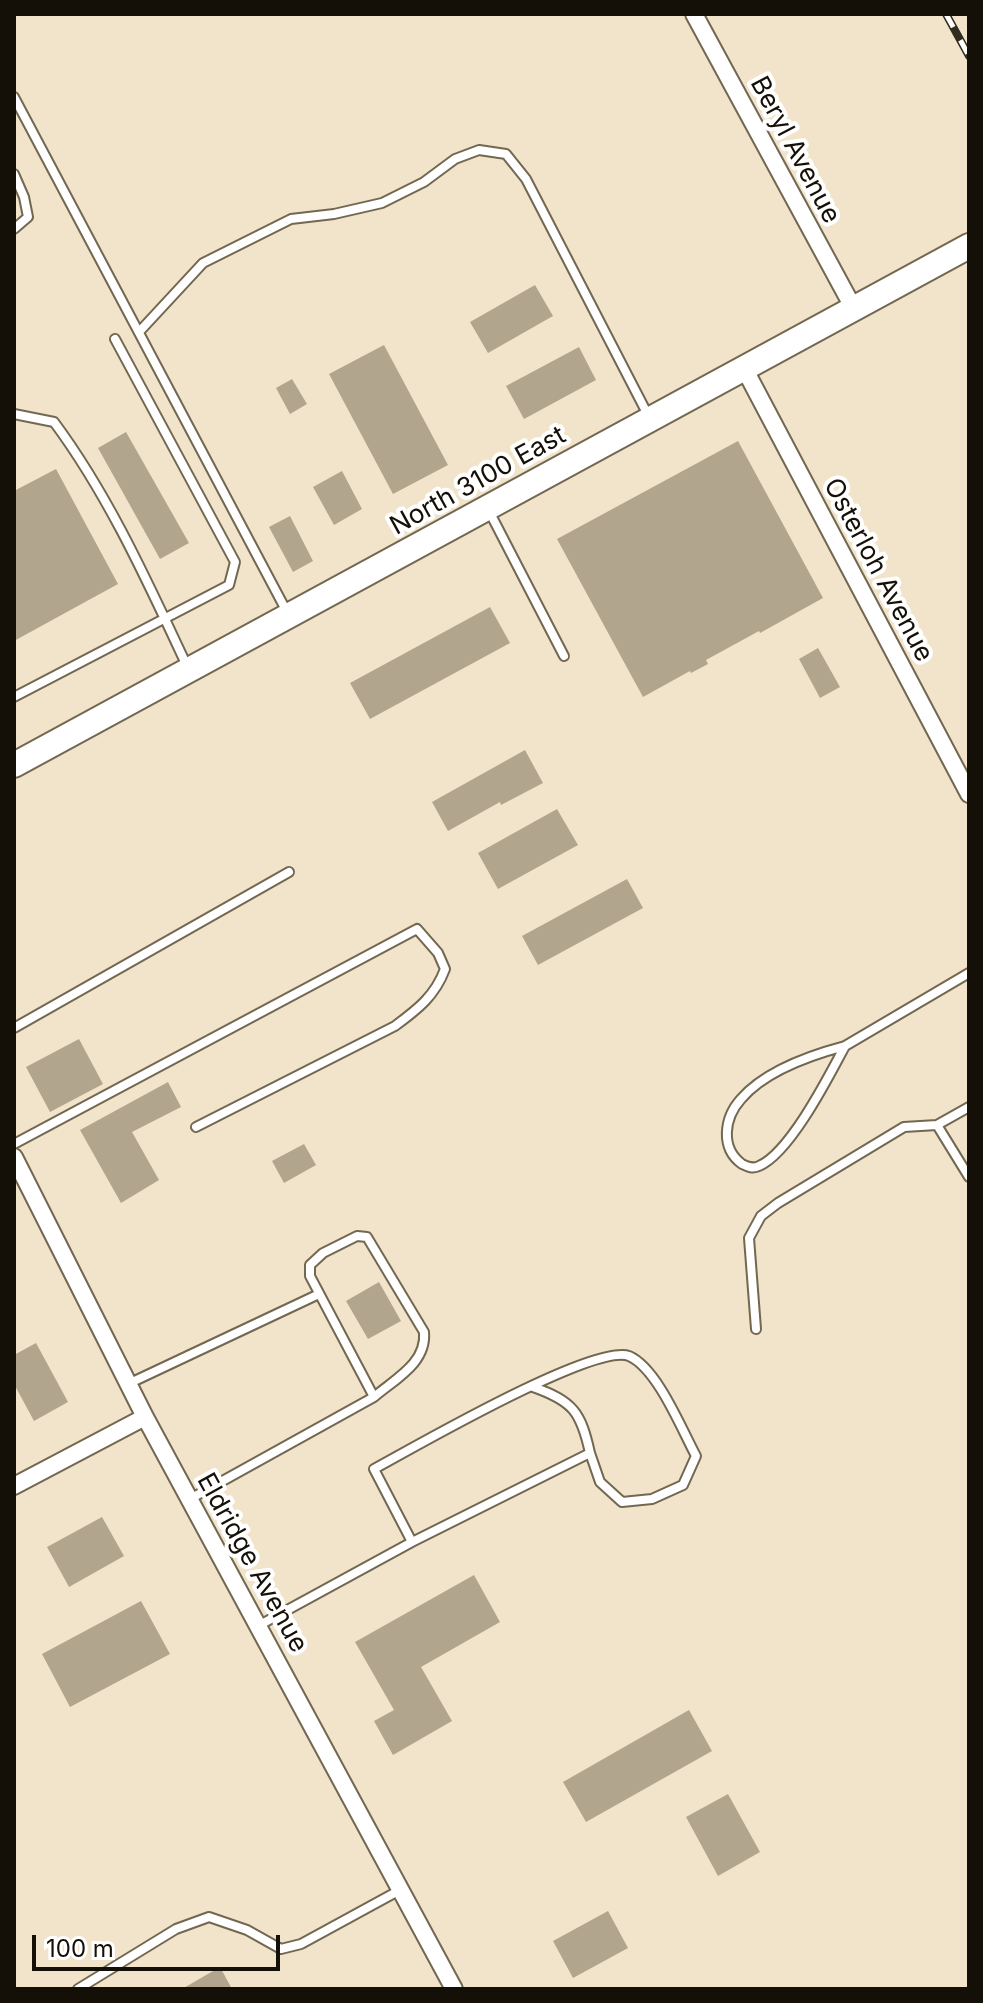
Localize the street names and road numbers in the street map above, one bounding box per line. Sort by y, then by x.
street label: Beryl Avenue [743,71,847,229]
street label: North 3100 East [385,420,571,542]
street label: Osterloh Avenue [817,473,939,667]
street label: Eldridge Avenue [190,1468,314,1658]

